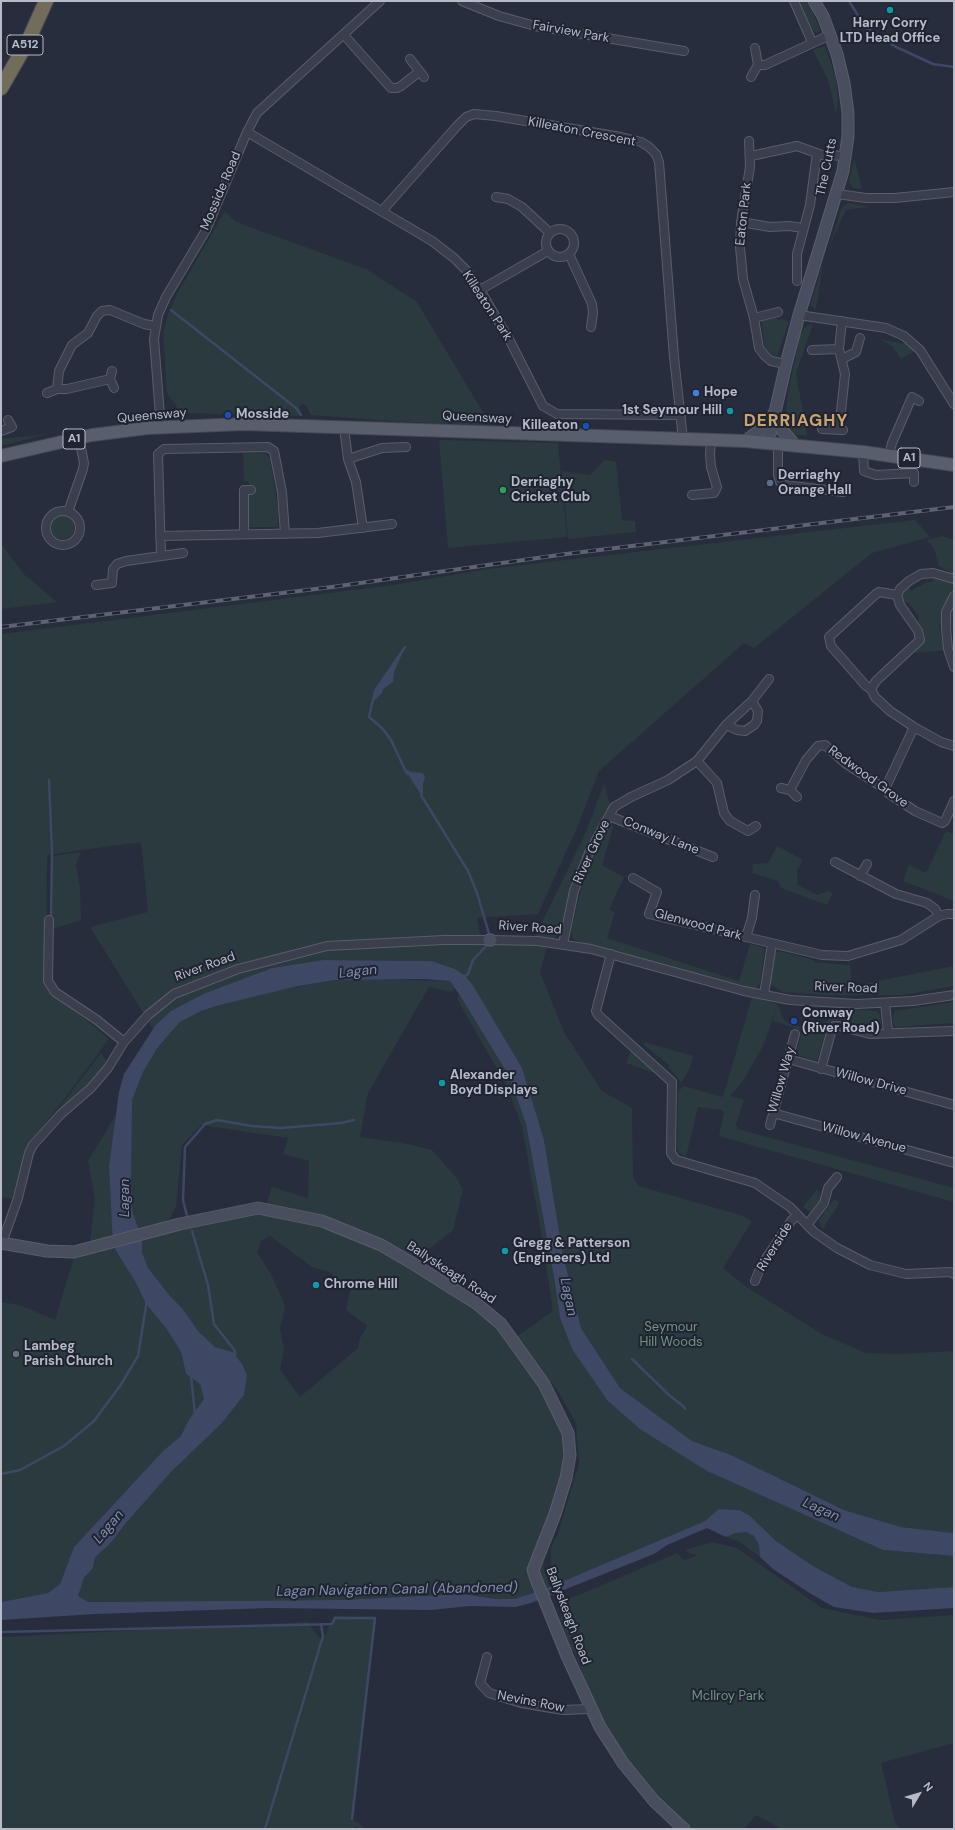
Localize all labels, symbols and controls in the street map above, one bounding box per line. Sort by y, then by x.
marker: Harry Corry LTD Head Office [885,5,895,15]
place label: Harry Corry LTD Head Office [840,16,940,47]
street label: Fairview Park [531,18,611,46]
road number: A512 [7,35,43,55]
street label: Killeaton Crescent [527,114,637,150]
street label: The Cutts [813,136,841,198]
street label: Mosside Road [197,149,245,233]
street label: Eaton Park [733,182,755,246]
street label: Killeaton Park [459,268,515,344]
place label: Hope [704,385,738,401]
marker: Hope [691,388,701,398]
place label: 1st Seymour Hill [622,403,722,419]
street label: Queensway [117,405,187,427]
marker: 1st Seymour Hill [725,406,735,416]
place label: Mosside [236,407,289,423]
street label: Queensway [442,408,512,428]
marker: Mosside [223,410,233,420]
district label: DERRIAGHY [744,412,848,432]
place label: Killeaton [522,418,578,434]
marker: Killeaton [581,421,591,431]
road number: A1 [63,429,85,449]
road number: A1 [898,448,920,468]
place label: Derriaghy Orange Hall [778,468,851,499]
place label: Derriaghy Cricket Club [511,475,590,506]
marker: Derriaghy Orange Hall [765,478,775,488]
marker: Derriaghy Cricket Club [498,485,508,495]
street label: Redwood Grove [825,743,911,811]
street label: Conway Lane [621,814,701,858]
street label: River Grove [570,818,614,886]
street label: Glenwood Park [653,906,743,944]
street label: River Road [498,918,562,938]
street label: River Road [173,949,237,985]
water label: Lagan [338,962,378,982]
street label: River Road [814,979,878,997]
place label: Conway (River Road) [802,1006,879,1037]
marker: Conway (River Road) [789,1016,799,1026]
street label: Willow Way [765,1045,799,1115]
street label: Willow Drive [834,1065,908,1099]
place label: Alexander Boyd Displays [450,1068,538,1099]
marker: Alexander Boyd Displays [437,1078,447,1088]
street label: Willow Avenue [820,1119,908,1157]
water label: Lagan [117,1179,133,1217]
street label: Riverside [754,1220,796,1274]
place label: Gregg & Patterson (Engineers) Ltd [513,1236,630,1267]
street label: Ballyskeagh Road [404,1238,498,1308]
marker: Gregg & Patterson (Engineers) Ltd [500,1246,510,1256]
water label: Lagan [556,1276,580,1318]
place label: Chrome Hill [324,1277,398,1293]
marker: Chrome Hill [311,1280,321,1290]
park label: Seymour Hill Woods [639,1320,703,1351]
place label: Lambeg Parish Church [24,1339,113,1370]
marker: Lambeg Parish Church [11,1349,21,1359]
water label: Lagan [800,1494,842,1526]
water label: Lagan [90,1507,128,1547]
street label: Ballyskeagh Road [542,1565,594,1667]
water label: Lagan Navigation Canal (Abandoned) [276,1579,518,1601]
street label: Nevins Row [496,1688,566,1716]
park label: McIlroy Park [692,1689,764,1705]
north arrow [899,1774,939,1814]
text: N [920,1779,936,1794]

